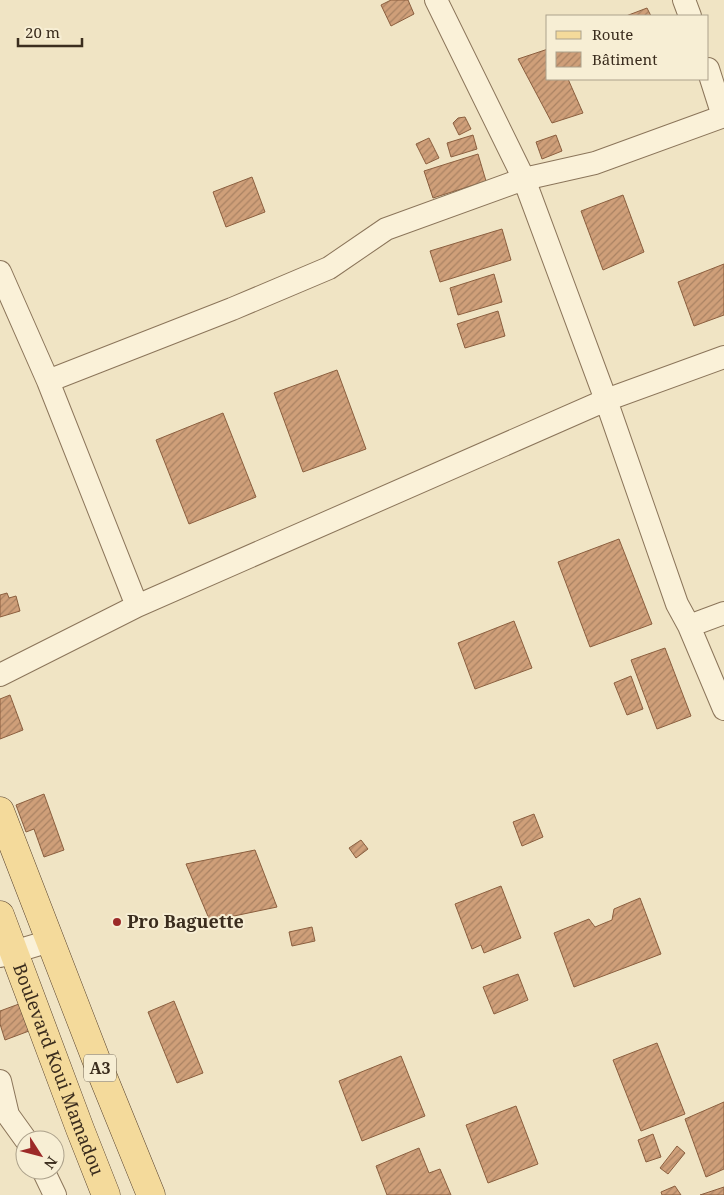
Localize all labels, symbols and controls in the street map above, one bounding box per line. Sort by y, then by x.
scale bar [18,15,81,47]
legend [546,15,709,80]
text: 20 m [25,22,60,42]
text: Route [592,24,633,44]
text: Bâtiment [592,49,658,69]
place label: Pro Baguette [127,909,244,933]
marker: Pro Baguette [111,916,123,928]
street label: Boulevard Koui Mamadou [8,959,110,1179]
road number: A3 [84,1054,116,1082]
north arrow [15,1130,65,1180]
text: N [40,1153,62,1173]

